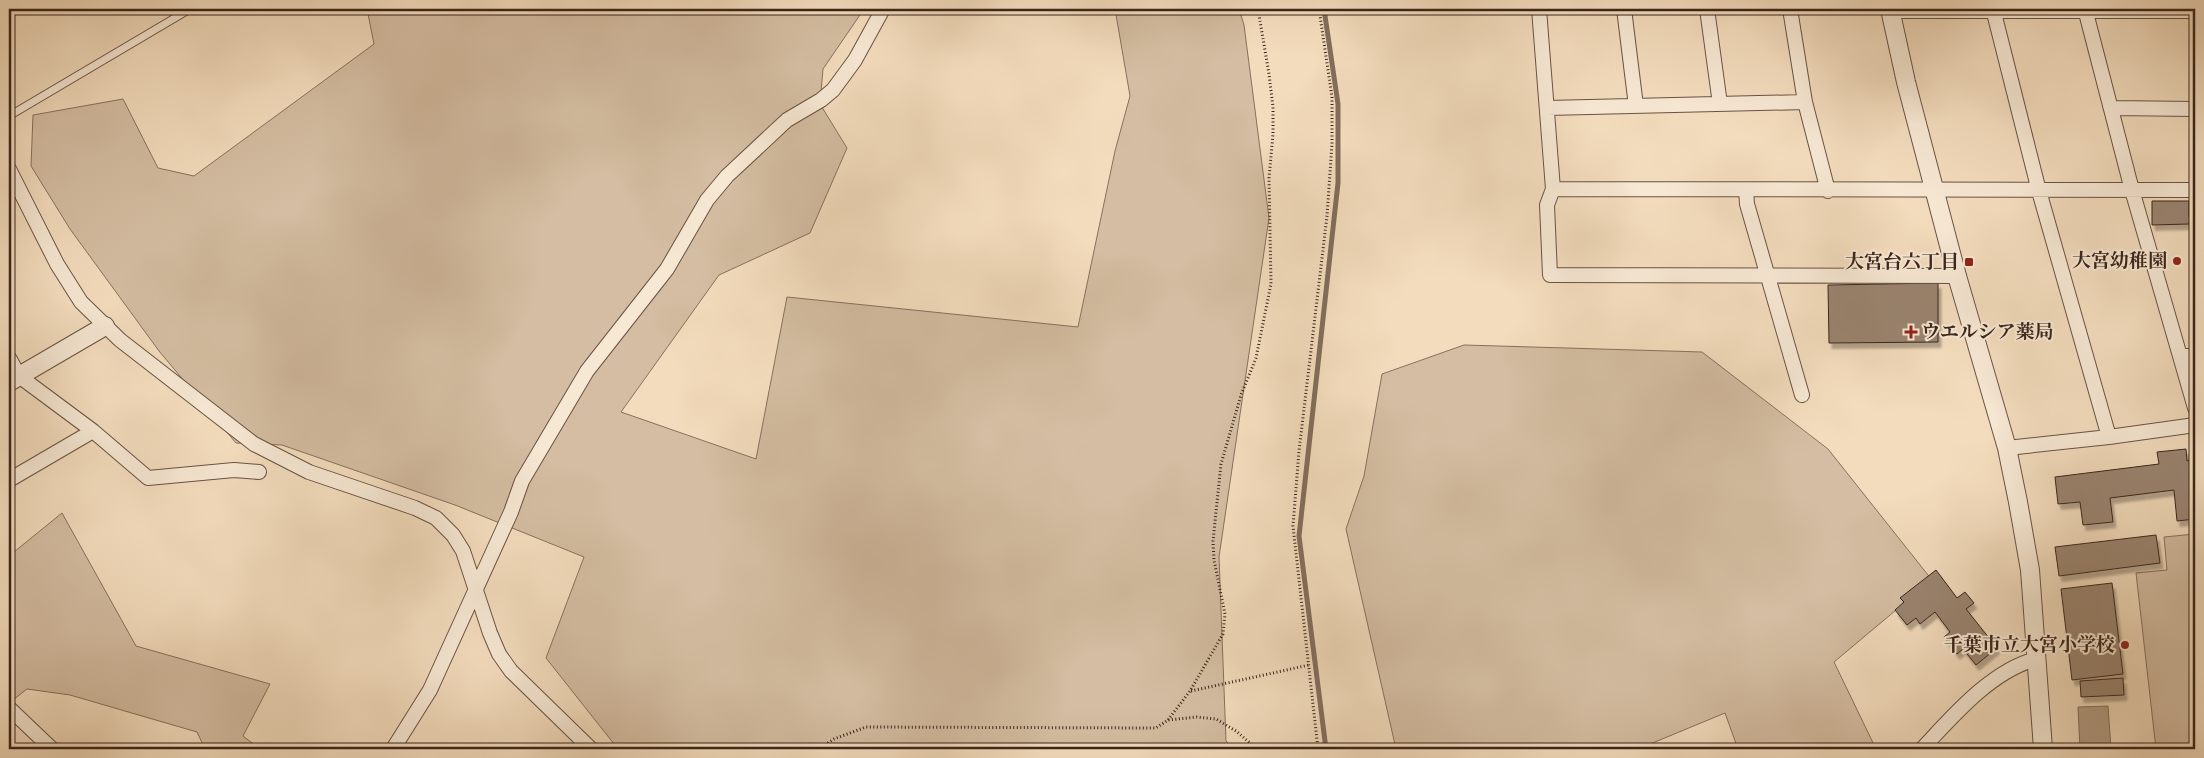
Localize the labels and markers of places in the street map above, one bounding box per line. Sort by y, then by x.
place label: 大宮幼稚園 [2072,249,2167,273]
place label: 大宮台六丁目 [1845,250,1959,274]
marker: 大宮幼稚園 [2171,255,2183,267]
marker: 大宮台六丁目 [1963,256,1975,268]
place label: ウエルシア薬局 [1921,320,2054,344]
marker: ウエルシア薬局 [1905,326,1917,338]
place label: 千葉市立大宮小学校 [1944,633,2115,657]
marker: 千葉市立大宮小学校 [2119,639,2131,651]

